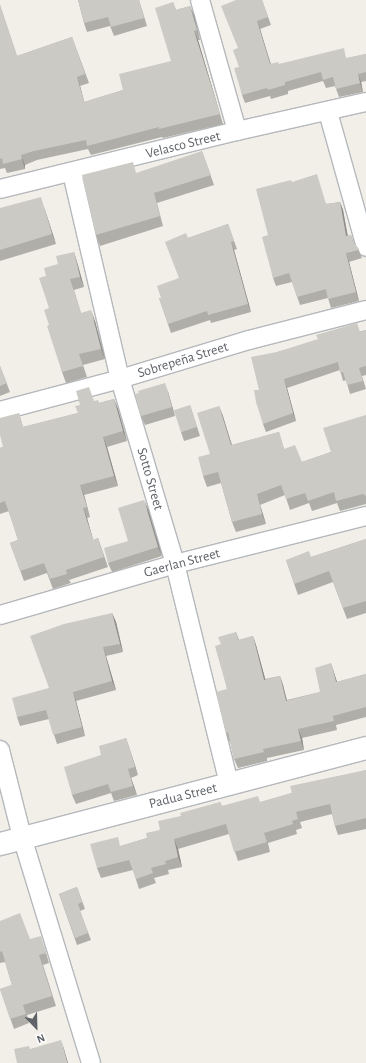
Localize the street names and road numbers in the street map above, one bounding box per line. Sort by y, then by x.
street label: Velasco Street [144,128,222,162]
street label: Sobrepeña Street [136,338,230,382]
street label: Sotto Street [133,446,167,512]
street label: Gaerlan Street [142,545,222,581]
street label: Padua Street [147,779,219,813]

